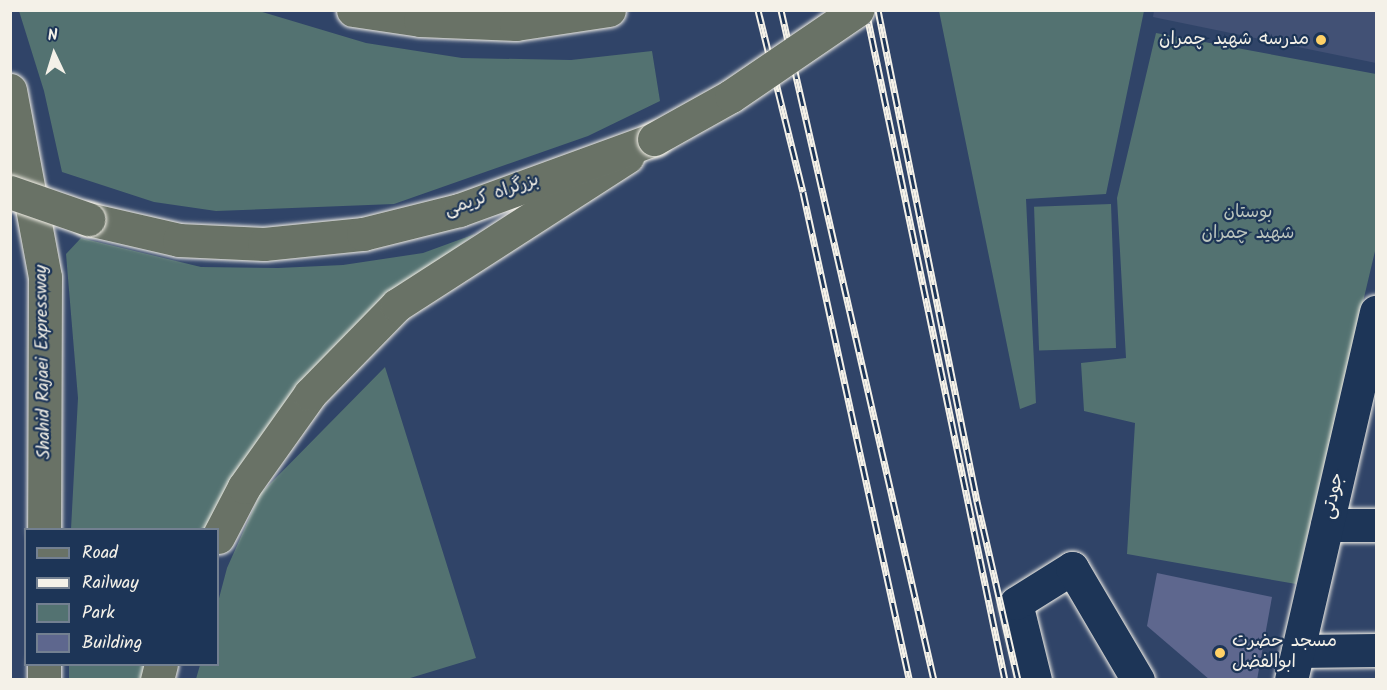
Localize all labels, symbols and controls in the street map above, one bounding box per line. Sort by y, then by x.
text: N [47,23,59,48]
north arrow [24,24,84,84]
place label: مدرسه شهید چمران [1159,29,1309,51]
marker: مدرسه شهید چمران [1314,33,1328,47]
street label: بزرگراه کریمی [442,170,542,222]
park label: بوستان شهید چمران [1201,203,1295,246]
street label: Shahid Rajaei Expressway [32,265,56,459]
street label: جودتی [1318,471,1350,521]
legend [24,528,219,666]
text: Road [82,539,118,568]
text: Railway [82,569,139,598]
text: Park [82,599,115,628]
text: Building [82,629,142,658]
place label: مسجد حضرت ابوالفضل [1232,632,1337,674]
marker: مسجد حضرت ابوالفضل [1213,646,1227,660]

